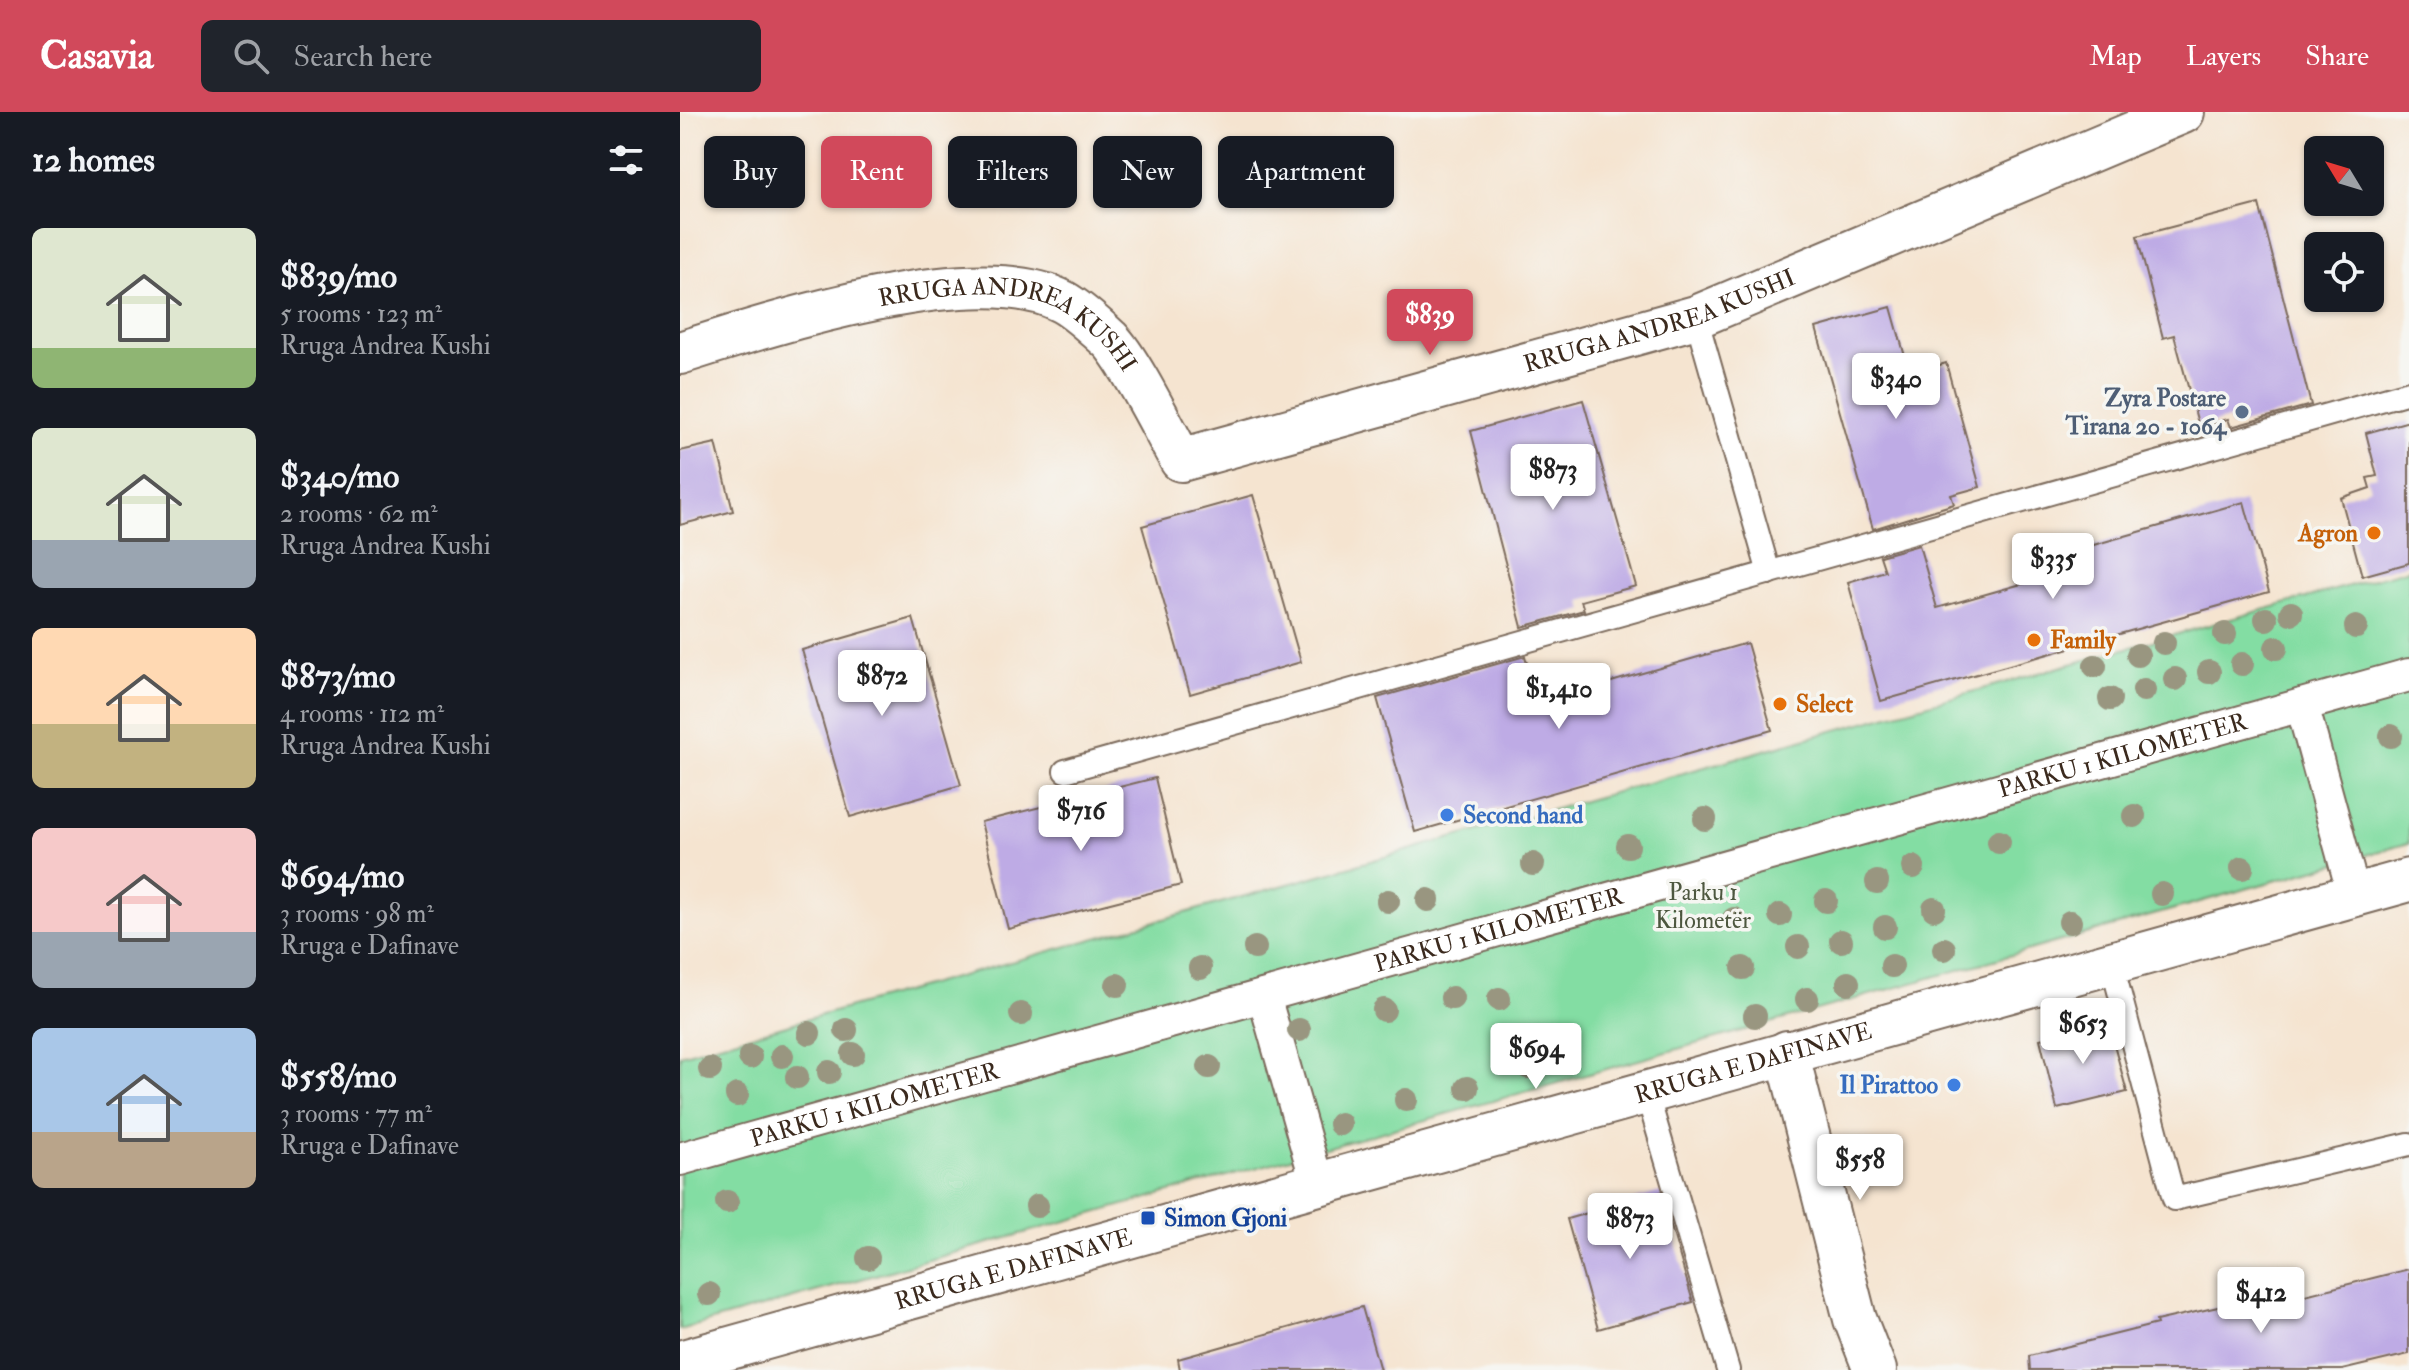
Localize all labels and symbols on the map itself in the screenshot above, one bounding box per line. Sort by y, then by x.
north arrow [2304,136,2384,216]
street label: RRUGA ANDREA KUSHI [1520,262,1800,380]
street label: RRUGA ANDREA KUSHI [876,271,1144,378]
pin: $839 [1383,289,1477,357]
pin: $340 [1849,353,1943,421]
place label: Zyra Postare Tirana 20 - 1064 [2065,383,2228,442]
marker: Zyra Postare Tirana 20 - 1064 [2233,403,2251,421]
pin: $873 [1506,444,1600,512]
place label: Agron [2297,518,2359,549]
marker: Agron [2365,524,2383,542]
pin: $335 [2006,533,2100,601]
place label: Family [2050,625,2117,656]
marker: Family [2025,631,2043,649]
pin: $872 [835,650,929,718]
pin: $1,410 [1494,663,1624,731]
place label: Select [1796,689,1853,720]
marker: Select [1771,695,1789,713]
street label: PARKU 1 KILOMETER [1995,706,2251,805]
pin: $716 [1034,785,1128,853]
place label: Second hand [1463,800,1583,831]
marker: Second hand [1438,806,1456,824]
park label: Parku 1 Kilometër [1655,877,1751,936]
street label: PARKU 1 KILOMETER [1371,881,1627,980]
pin: $653 [2036,998,2130,1066]
street label: RRUGA E DAFINAVE [1631,1016,1875,1111]
pin: $694 [1489,1023,1583,1091]
street label: PARKU 1 KILOMETER [747,1055,1003,1155]
place label: Il Pirattoo [1839,1070,1938,1101]
marker: Il Pirattoo [1945,1076,1963,1094]
pin: $558 [1813,1134,1907,1202]
pin: $873 [1583,1193,1677,1261]
place label: Simon Gjoni [1164,1203,1288,1234]
marker: Simon Gjoni [1139,1209,1157,1227]
street label: RRUGA E DAFINAVE [891,1222,1136,1317]
pin: $412 [2214,1267,2308,1335]

